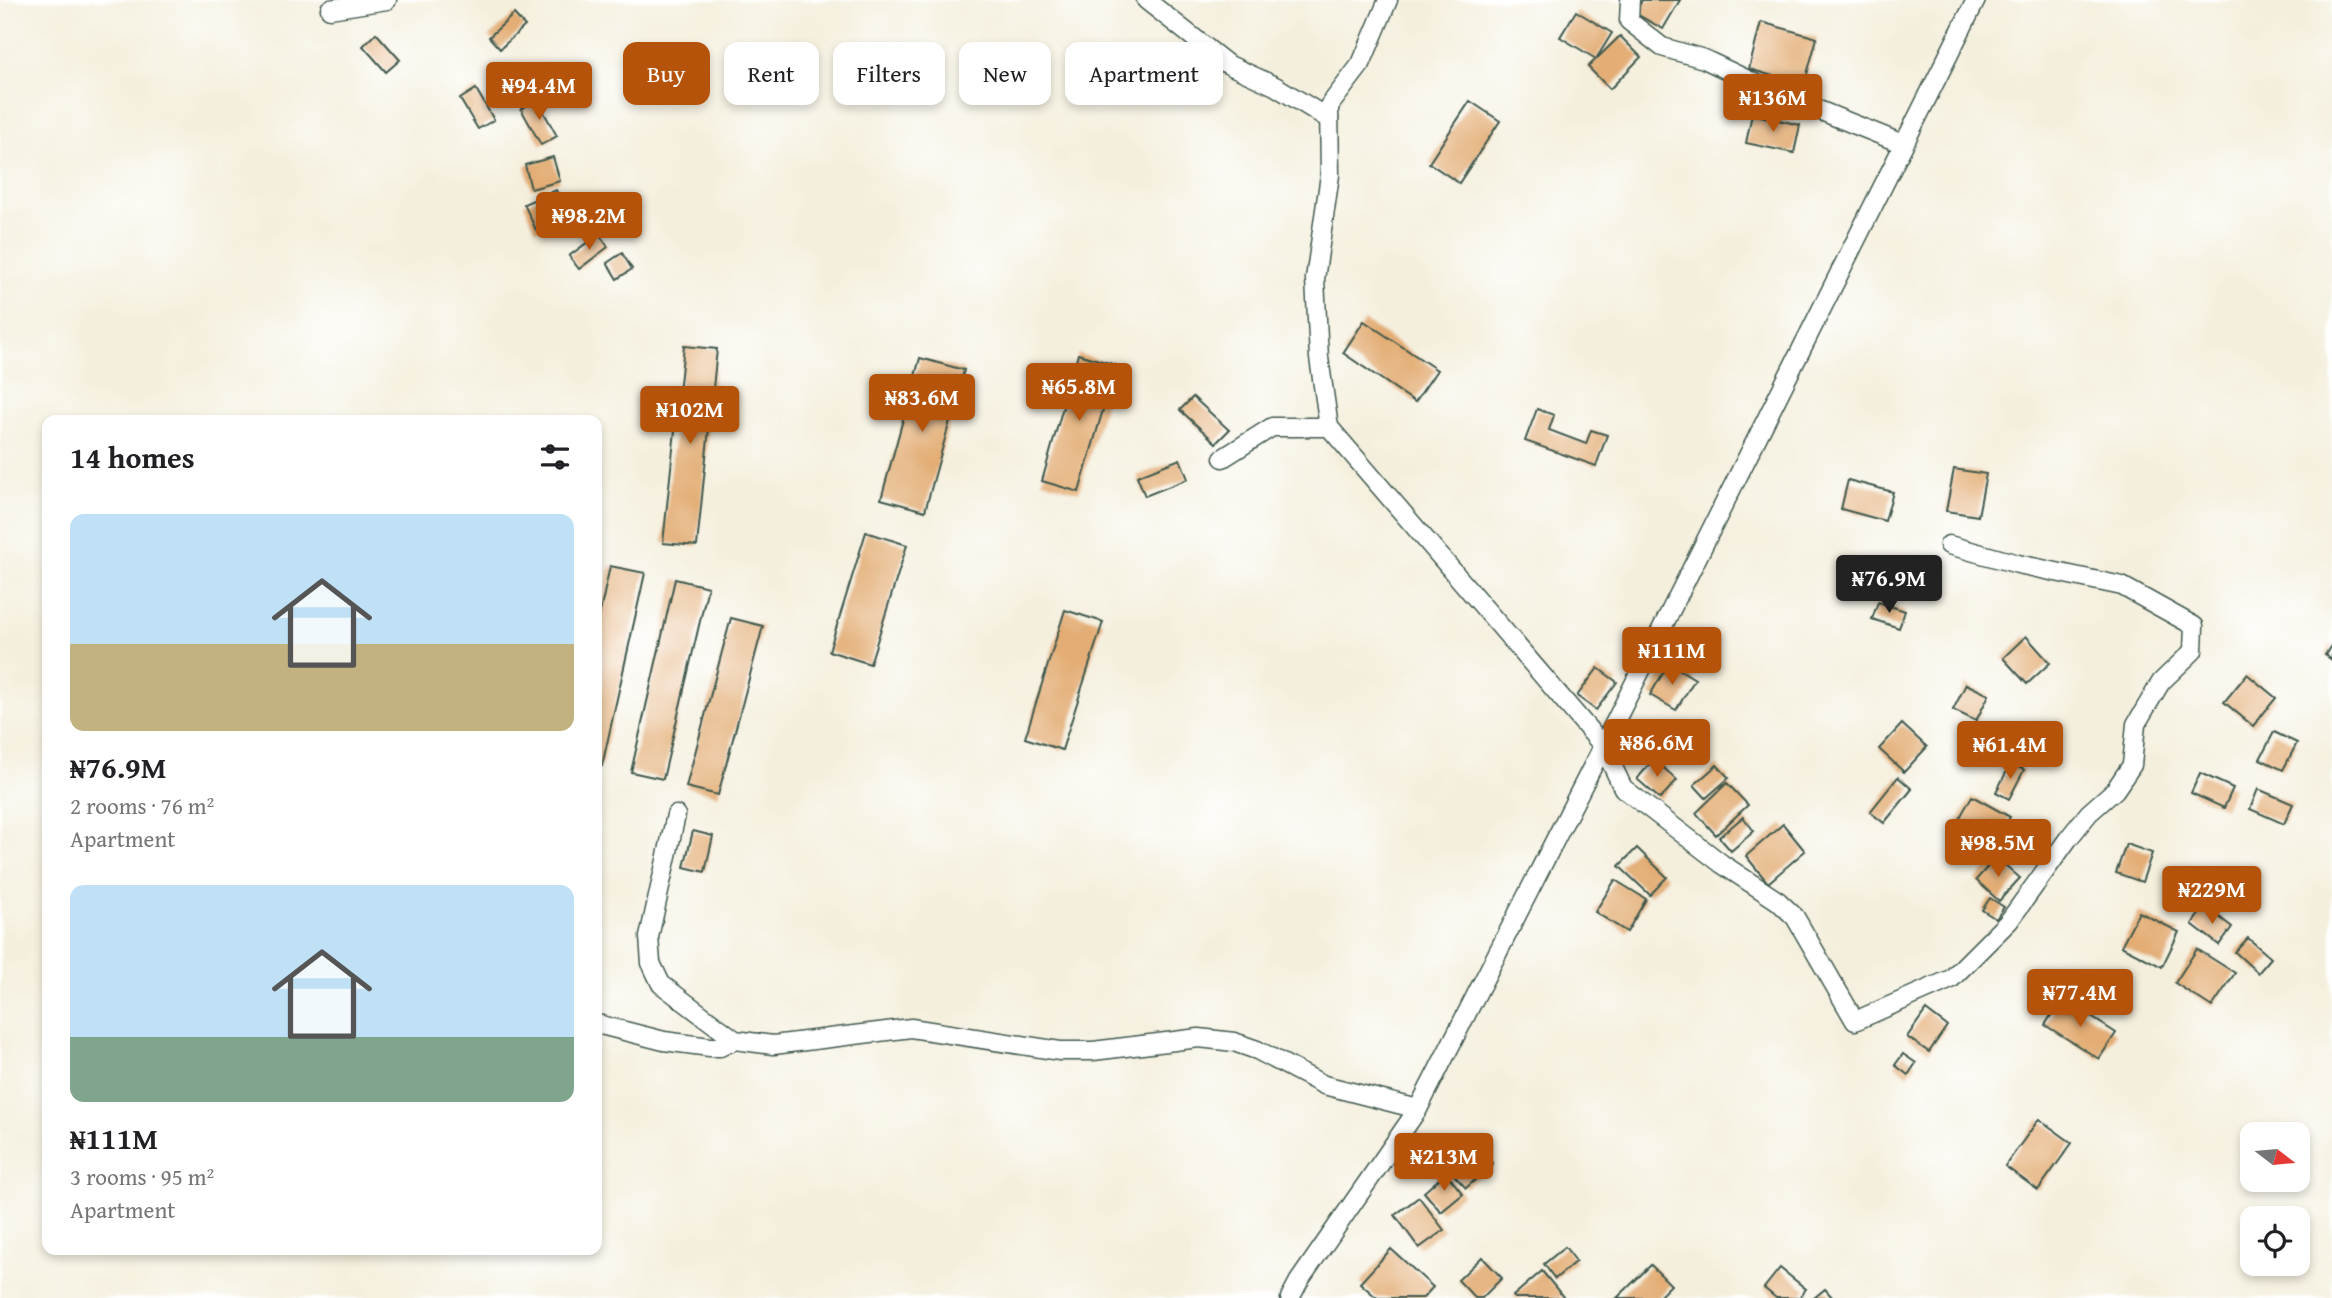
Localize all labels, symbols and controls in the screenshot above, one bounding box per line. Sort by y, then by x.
chip: Buy [623,42,710,105]
chip: Rent [724,42,819,105]
chip: Filters [833,42,945,105]
chip: New [959,42,1051,105]
chip: Apartment [1065,42,1223,105]
pin: ₦94.4M [482,62,596,122]
text: ₦94.4M [502,68,576,101]
pin: ₦136M [1724,74,1822,134]
text: ₦136M [1739,80,1807,113]
pin: ₦98.2M [532,192,646,252]
text: ₦98.2M [552,198,626,231]
pin: ₦65.8M [1022,364,1136,423]
text: ₦65.8M [1042,369,1116,402]
pin: ₦83.6M [865,374,979,434]
text: ₦83.6M [885,380,959,413]
pin: ₦102M [641,386,739,446]
text: ₦102M [656,392,724,425]
text: 14 homes [70,435,195,479]
icon: filters [536,438,574,476]
pin: ₦76.9M [1832,556,1946,615]
icon: home [259,560,385,686]
text: ₦76.9M [1852,561,1926,594]
pin: ₦111M [1623,628,1721,687]
text: ₦111M [1638,633,1706,666]
pin: ₦86.6M [1600,720,1714,779]
pin: ₦61.4M [1953,722,2067,781]
text: ₦86.6M [1620,725,1694,758]
text: ₦61.4M [1973,727,2047,760]
text: ₦76.9M [70,745,166,789]
text: 2 rooms · 76 m² [70,789,214,822]
pin: ₦98.5M [1941,820,2055,879]
text: Apartment [70,822,175,855]
text: ₦98.5M [1961,825,2035,858]
pin: ₦229M [2163,866,2261,926]
text: ₦229M [2178,872,2246,905]
icon: home [259,931,385,1057]
pin: ₦77.4M [2023,970,2137,1029]
text: ₦77.4M [2043,975,2117,1008]
text: ₦111M [70,1116,158,1160]
north arrow [2240,1122,2310,1192]
map controls [2240,1122,2310,1276]
pin: ₦213M [1395,1134,1493,1193]
text: ₦213M [1410,1139,1478,1172]
text: 3 rooms · 95 m² [70,1160,214,1193]
text: Apartment [70,1193,175,1226]
button: locate [2240,1206,2310,1276]

